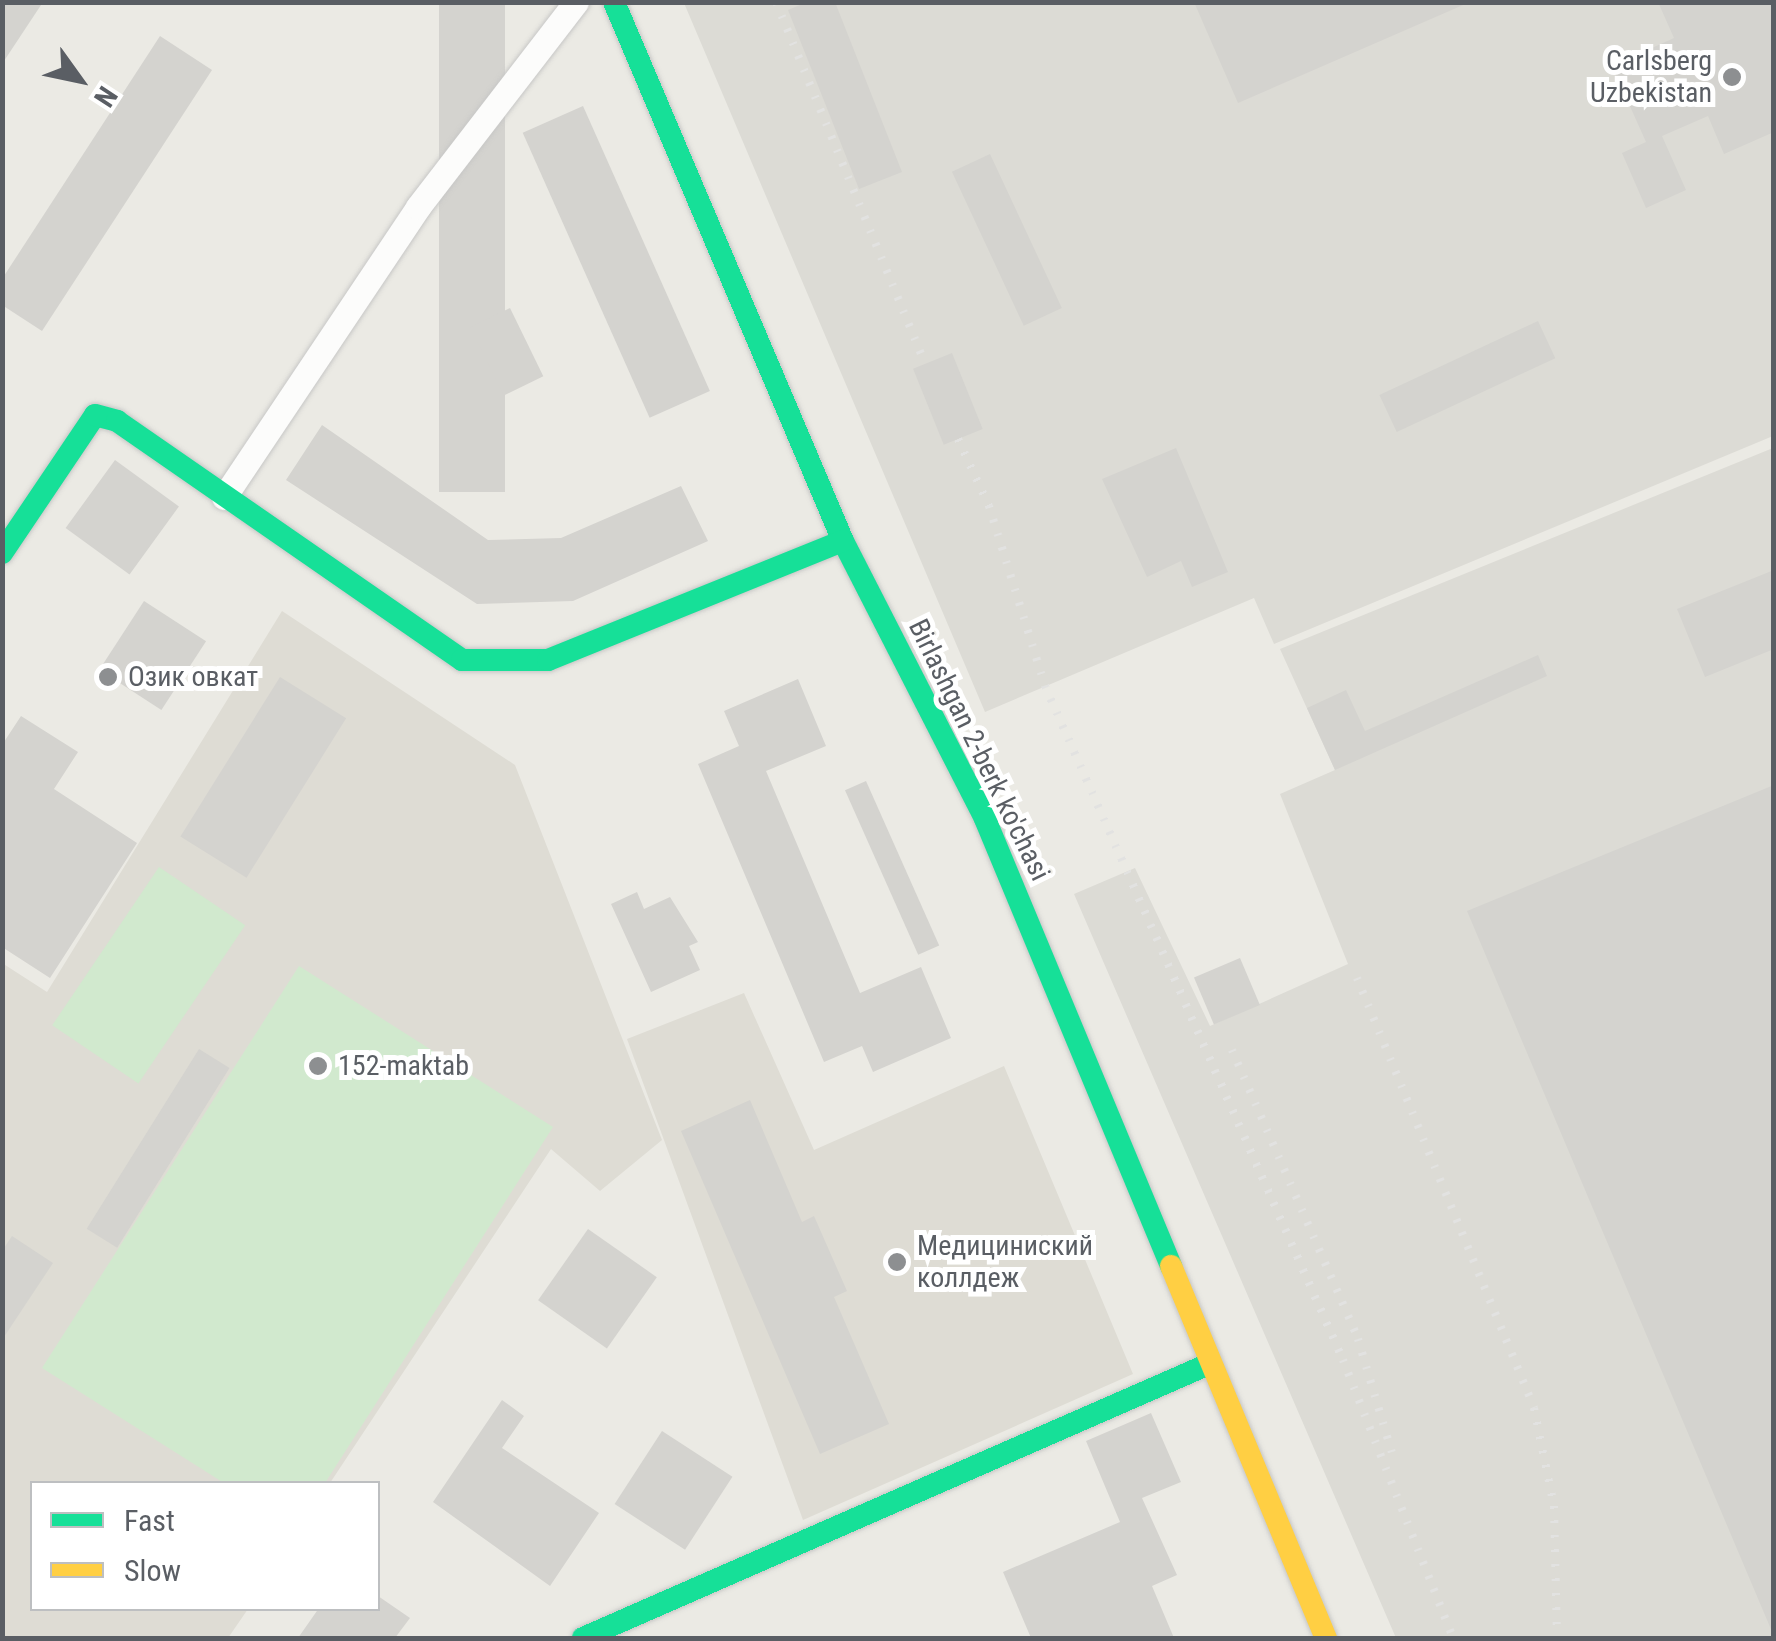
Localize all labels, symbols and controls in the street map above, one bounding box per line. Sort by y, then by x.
north arrow [30,30,130,130]
place label: Carlsberg Uzbekistan [1590,44,1712,110]
marker: Carlsberg Uzbekistan [1721,66,1743,88]
text: N [87,80,124,113]
street label: Birlashgan 2-berk ko'chasi [901,614,1057,886]
place label: Озик овкат [128,660,258,694]
marker: Озик овкат [97,666,119,688]
place label: 152-maktab [338,1049,469,1083]
marker: 152-maktab [307,1055,329,1077]
place label: Медициниский коллдеж [917,1229,1093,1295]
marker: Медициниский коллдеж [886,1251,908,1273]
legend [30,1481,380,1611]
text: Fast [124,1503,175,1538]
text: Slow [124,1553,181,1588]

